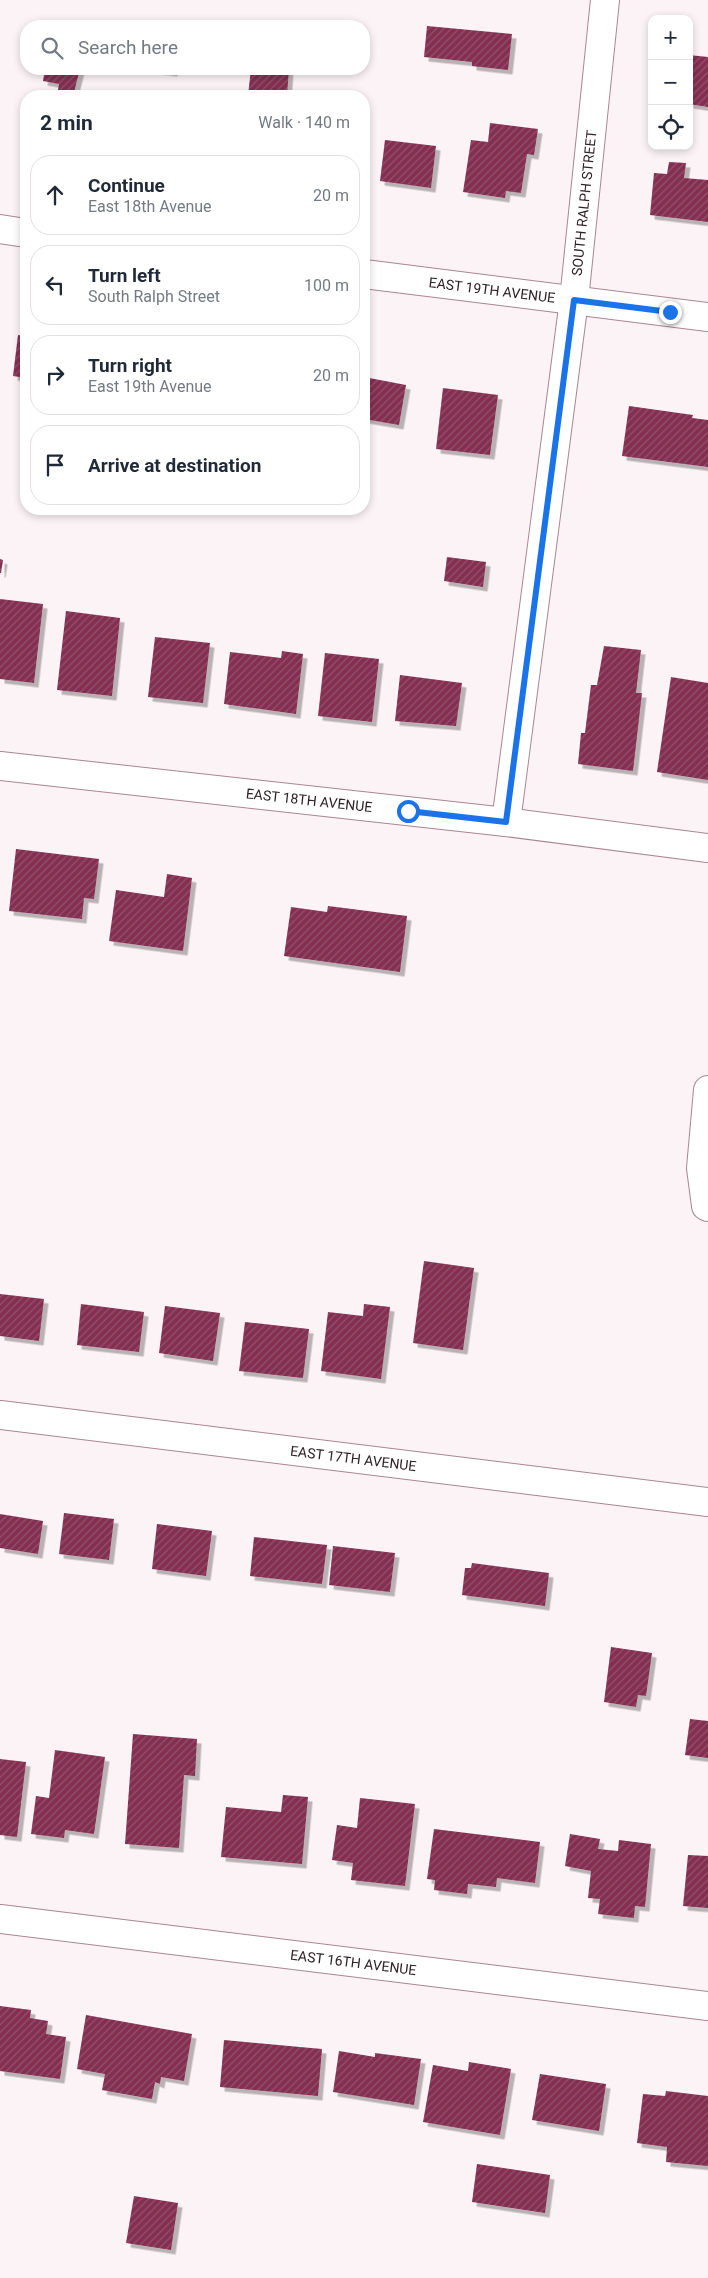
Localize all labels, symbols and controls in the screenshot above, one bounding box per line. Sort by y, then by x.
map controls [648,15,693,150]
button: + [648,15,693,60]
search box [20,20,370,75]
icon: search [38,34,66,62]
text: Search here [78,36,178,59]
button: − [648,60,693,105]
button: locate [648,105,693,150]
text: 2 min [40,111,93,135]
text: Walk · 140 m [258,113,350,132]
street label: SOUTH RALPH STREET [569,129,600,276]
text: Continue [88,174,165,197]
icon: ahead [41,181,69,209]
text: 20 m [313,186,349,205]
text: East 18th Avenue [88,197,212,216]
text: Turn left [88,264,161,287]
icon: left [41,271,69,299]
street label: EAST 19TH AVENUE [428,274,556,306]
text: 100 m [304,276,349,295]
text: South Ralph Street [88,287,220,306]
route end [659,301,682,324]
text: Turn right [88,354,172,377]
icon: right [41,361,69,389]
text: 20 m [313,366,349,385]
text: East 19th Avenue [88,377,212,396]
icon: arrive [41,451,69,479]
text: Arrive at destination [88,454,261,477]
street label: EAST 18TH AVENUE [245,785,373,815]
route start [397,800,420,823]
street label: EAST 17TH AVENUE [289,1443,417,1474]
street label: EAST 16TH AVENUE [289,1947,417,1978]

